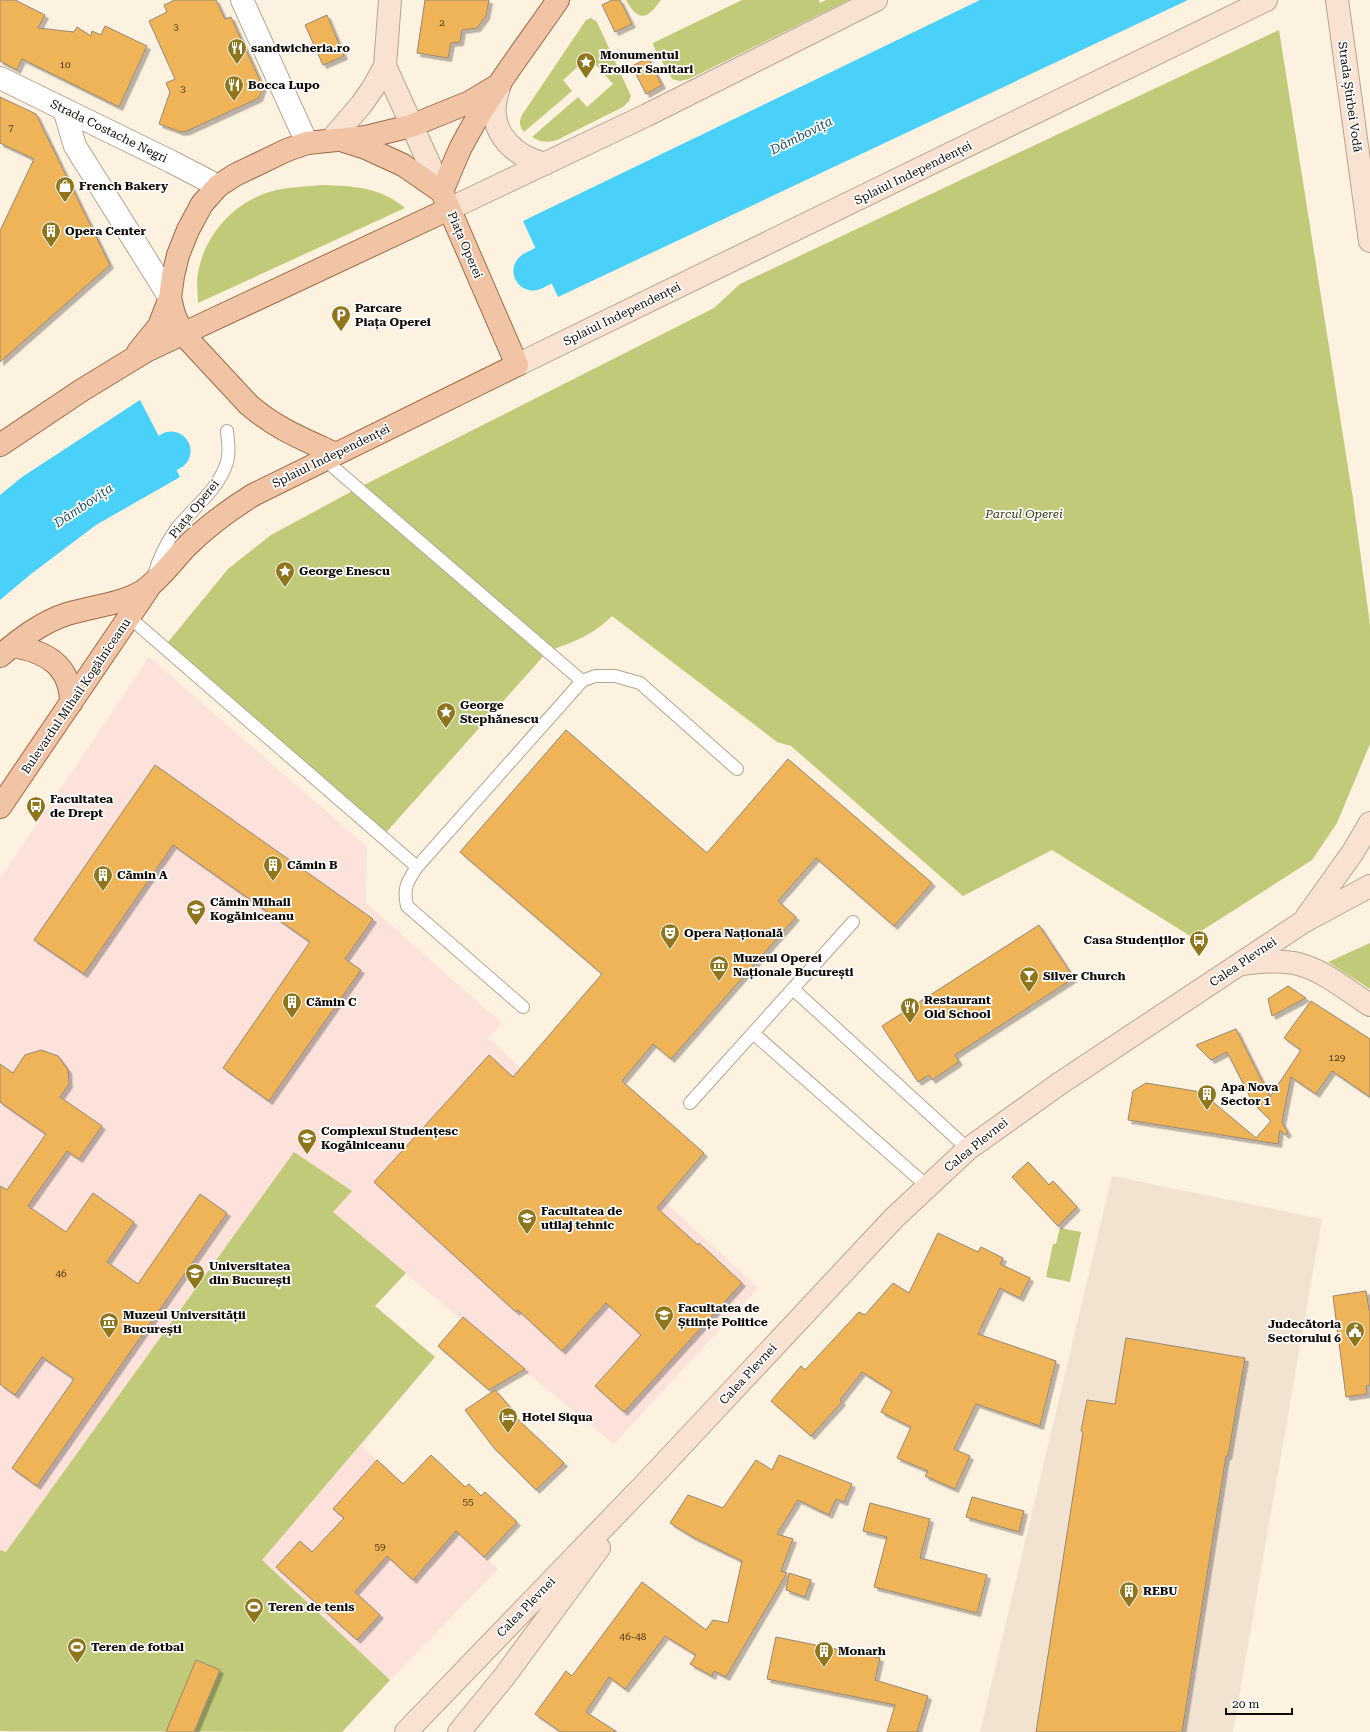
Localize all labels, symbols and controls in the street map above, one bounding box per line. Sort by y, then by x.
house number: 2 [439,17,445,28]
house number: 3 [173,21,179,32]
restaurant icon: sandwicheria.ro [226,37,248,65]
place label: sandwicheria.ro [251,41,350,55]
street label: Strada Știrbei Vodă [1334,41,1365,154]
place label: Monumentul Eroilor Sanitari [600,48,693,76]
place icon: Monumentul Eroilor Sanitari [575,51,597,79]
house number: 10 [59,59,71,70]
restaurant icon: Bocca Lupo [223,74,245,102]
place label: Bocca Lupo [248,78,320,92]
house number: 3 [180,83,186,94]
street label: Strada Costache Negri [48,97,170,166]
water label: Dâmbovița [767,113,836,160]
house number: 7 [8,122,14,133]
street label: Splaiul Independenței [852,138,975,209]
shop icon: French Bakery [54,175,76,203]
place label: French Bakery [79,179,169,193]
street label: Piața Operei [444,209,485,281]
building icon: Opera Center [40,220,62,248]
place label: Opera Center [65,224,147,238]
street label: Splaiul Independenței [561,279,684,350]
place label: Parcare Piața Operei [355,301,431,330]
parking icon: Parcare Piața Operei [330,304,352,332]
street label: Splaiul Independenței [270,421,393,492]
street label: Piața Operei [166,477,223,542]
water label: Dâmbovița [50,480,117,533]
park label: Parcul Operei [984,507,1063,521]
place icon: George Enescu [274,560,296,588]
place label: George Enescu [299,564,390,578]
street label: Bulevardul Mihail Kogălniceanu [19,615,134,776]
place label: George Stephănescu [460,698,539,726]
place icon: George Stephănescu [435,701,457,729]
place label: Facultatea de Drept [50,792,113,820]
bus stop icon: Facultatea de Drept [25,795,47,823]
building icon: Cămin B [262,854,284,882]
place label: Cămin B [287,858,338,872]
building icon: Cămin A [92,864,114,892]
place label: Cămin A [117,868,168,882]
place label: Cămin Mihail Kogălniceanu [210,895,294,923]
school or university icon: Cămin Mihail Kogălniceanu [185,898,207,926]
theatre icon: Opera Națională [659,922,681,950]
place label: Opera Națională [684,926,783,941]
bus stop icon: Casa Studenților [1188,929,1210,957]
place label: Casa Studenților [1084,933,1186,948]
street label: Calea Plevnei [1207,934,1279,990]
place label: Muzeul Operei Naționale București [733,951,854,980]
museum icon: Muzeul Operei Naționale București [708,954,730,982]
bar icon: Silver Church [1018,965,1040,993]
place label: Silver Church [1043,969,1126,983]
building icon: Cămin C [281,991,303,1019]
place label: Restaurant Old School [924,993,991,1021]
place label: Cămin C [306,995,357,1009]
restaurant icon: Restaurant Old School [899,996,921,1024]
house number: 129 [1329,1052,1346,1063]
place label: Apa Nova Sector 1 [1221,1080,1278,1108]
building icon: Apa Nova Sector 1 [1196,1083,1218,1111]
street label: Calea Plevnei [941,1115,1011,1175]
place label: Complexul Studențesc Kogălniceanu [321,1124,458,1152]
school or university icon: Complexul Studențesc Kogălniceanu [296,1127,318,1155]
place label: Facultatea de utilaj tehnic [541,1204,622,1232]
school or university icon: Facultatea de utilaj tehnic [516,1207,538,1235]
place label: Universitatea din București [209,1259,291,1288]
school or university icon: Universitatea din București [184,1262,206,1290]
house number: 46 [55,1268,67,1279]
place label: Facultatea de Științe Politice [678,1301,768,1330]
school or university icon: Facultatea de Științe Politice [653,1304,675,1332]
place label: Muzeul Universității București [123,1308,246,1337]
museum icon: Muzeul Universității București [98,1311,120,1339]
place label: Judecătoria Sectorului 6 [1268,1317,1341,1345]
public building icon: Judecătoria Sectorului 6 [1344,1320,1366,1348]
street label: Calea Plevnei [716,1341,780,1407]
hotel icon: Hotel Siqua [497,1406,519,1434]
place label: Hotel Siqua [522,1410,593,1424]
house number: 55 [462,1496,474,1507]
house number: 59 [374,1541,386,1552]
street label: Calea Plevnei [494,1574,558,1640]
building icon: REBU [1118,1580,1140,1608]
place label: REBU [1143,1584,1177,1598]
sports icon: Teren de tenis [243,1596,265,1624]
place label: Teren de tenis [268,1600,354,1614]
house number: 46-48 [620,1631,647,1642]
sports icon: Teren de fotbal [66,1636,88,1664]
place label: Teren de fotbal [91,1640,184,1654]
building icon: Monarh [813,1640,835,1668]
place label: Monarh [838,1644,886,1658]
scale bar [1226,1690,1292,1716]
text: 20 m [1232,1697,1259,1711]

